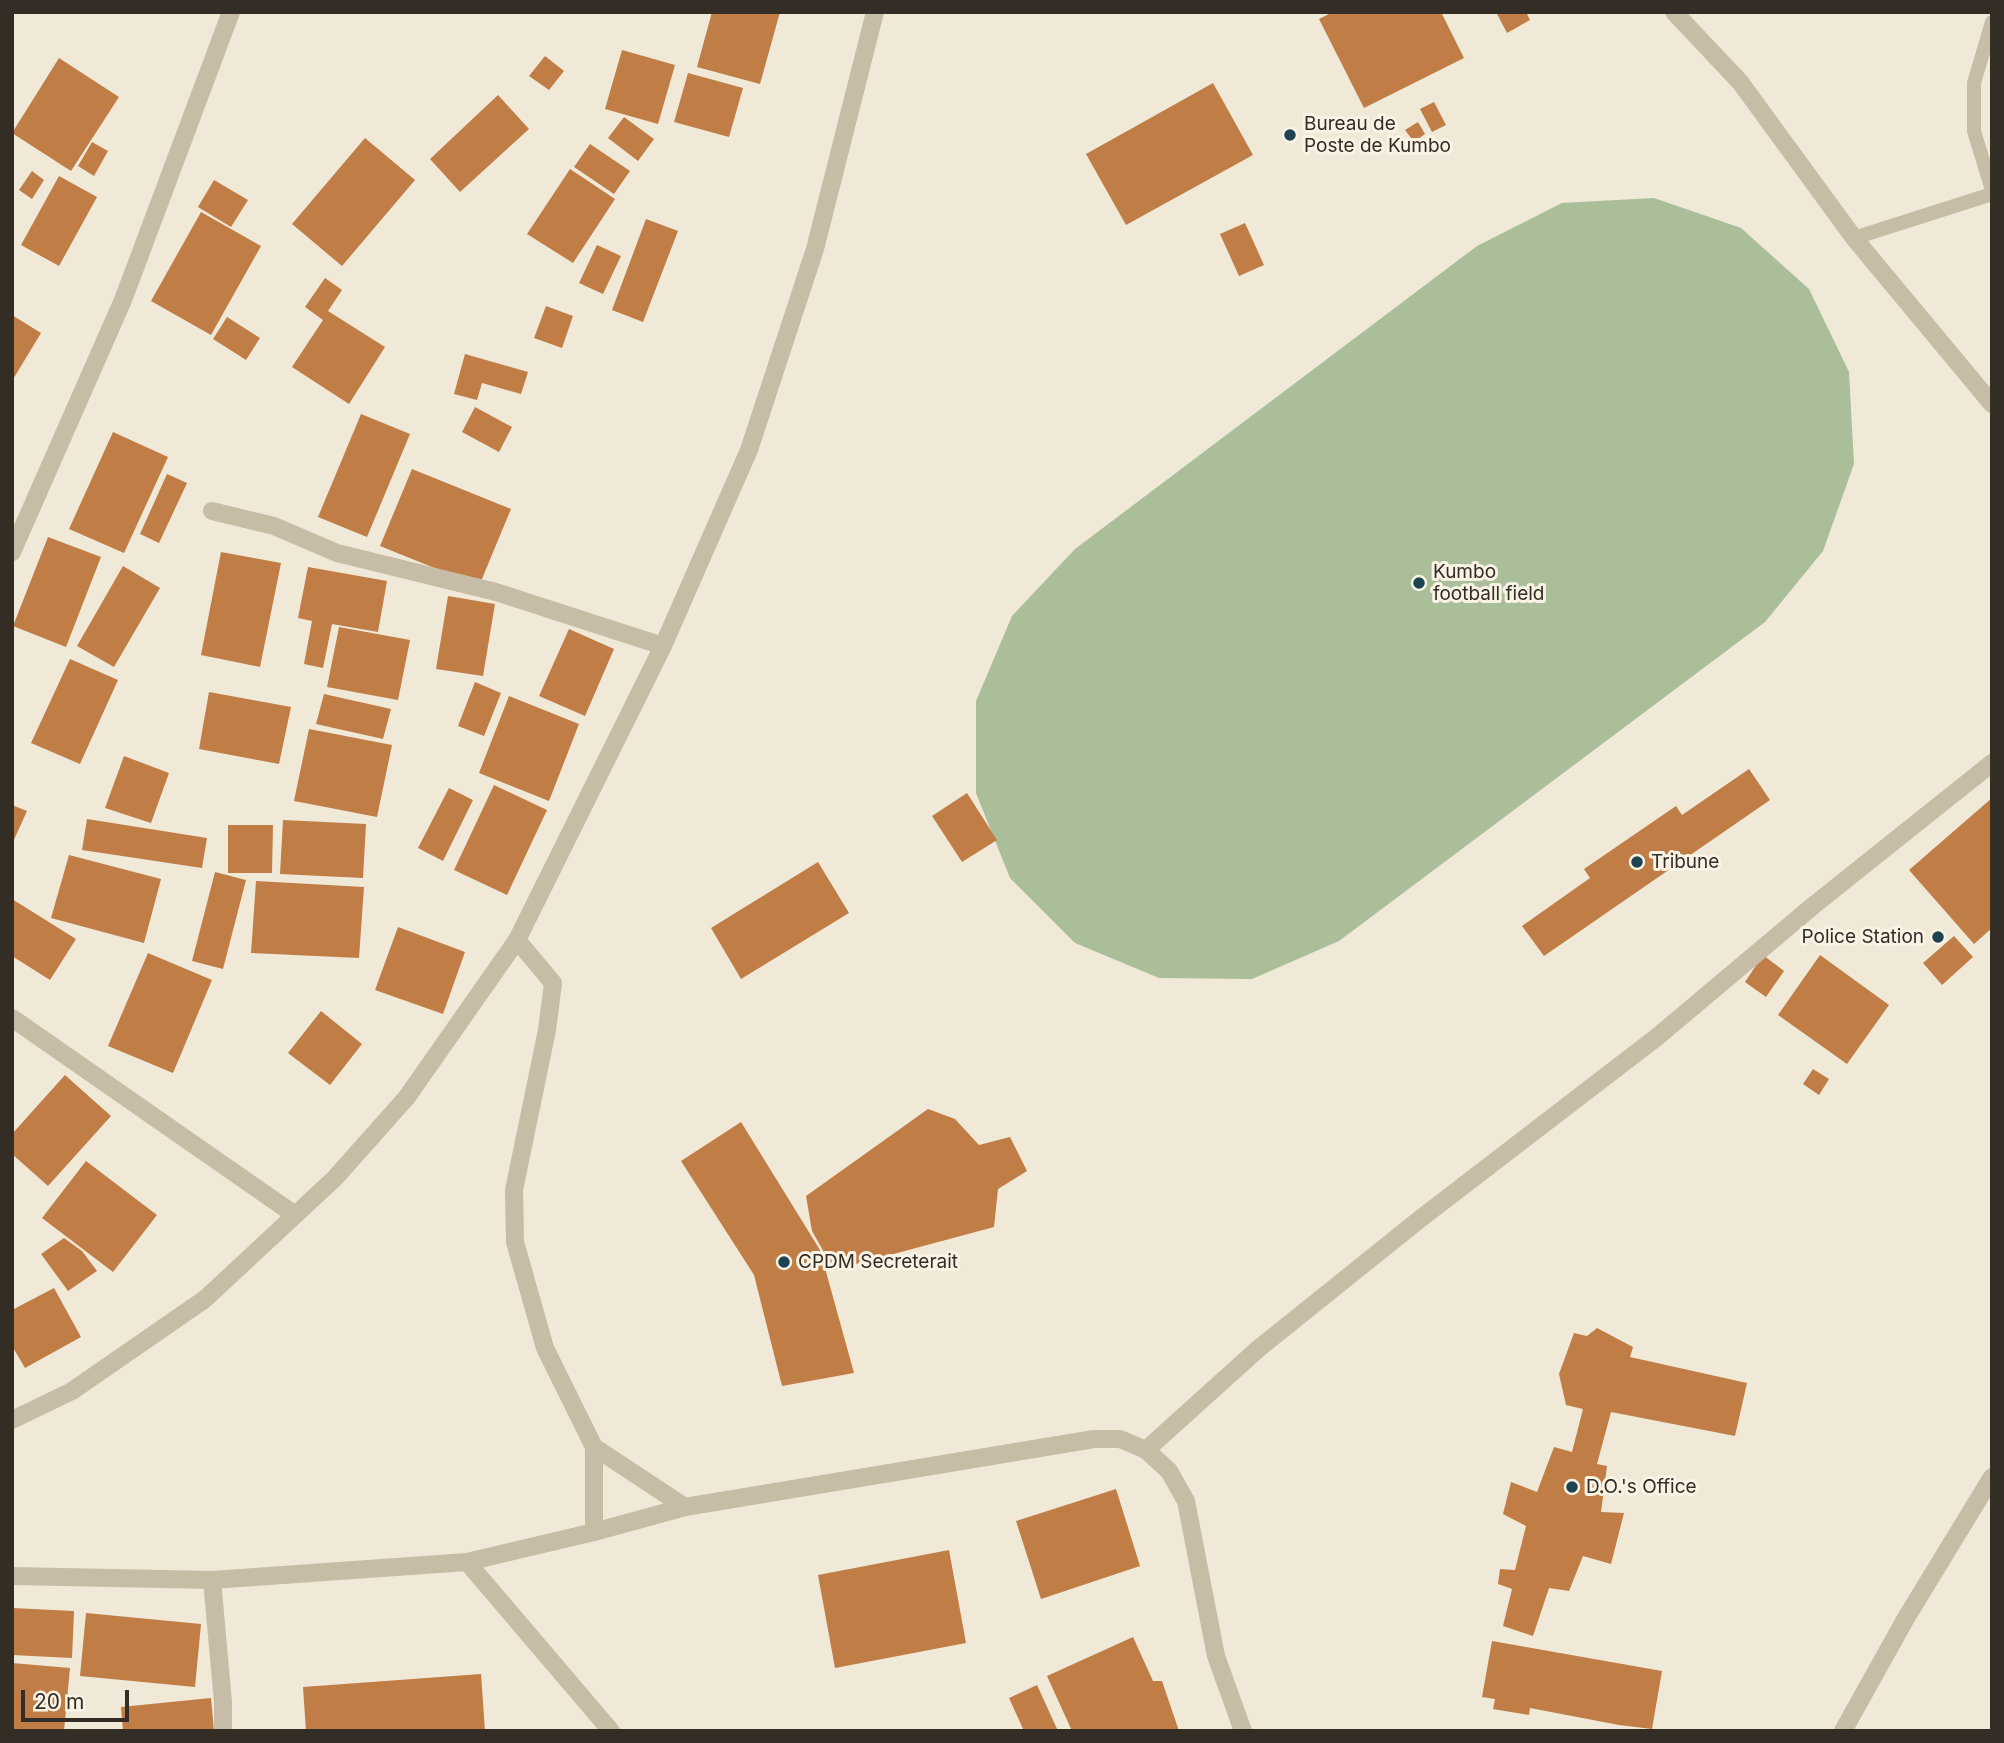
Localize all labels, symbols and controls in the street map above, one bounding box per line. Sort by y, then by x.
place label: Bureau de Poste de Kumbo [1304,113,1451,157]
marker: Bureau de Poste de Kumbo [1282,127,1298,143]
place label: Kumbo football field [1433,561,1544,605]
marker: Kumbo football field [1411,575,1427,591]
place label: Tribune [1651,851,1719,873]
marker: Tribune [1629,854,1645,870]
place label: Police Station [1801,926,1924,948]
marker: Police Station [1930,929,1946,945]
place label: CPDM Secreterait [798,1251,958,1273]
marker: CPDM Secreterait [776,1254,792,1270]
place label: D.O.'s Office [1586,1476,1697,1498]
marker: D.O.'s Office [1564,1479,1580,1495]
scale bar [24,1676,133,1720]
text: 20 m [34,1689,84,1714]

